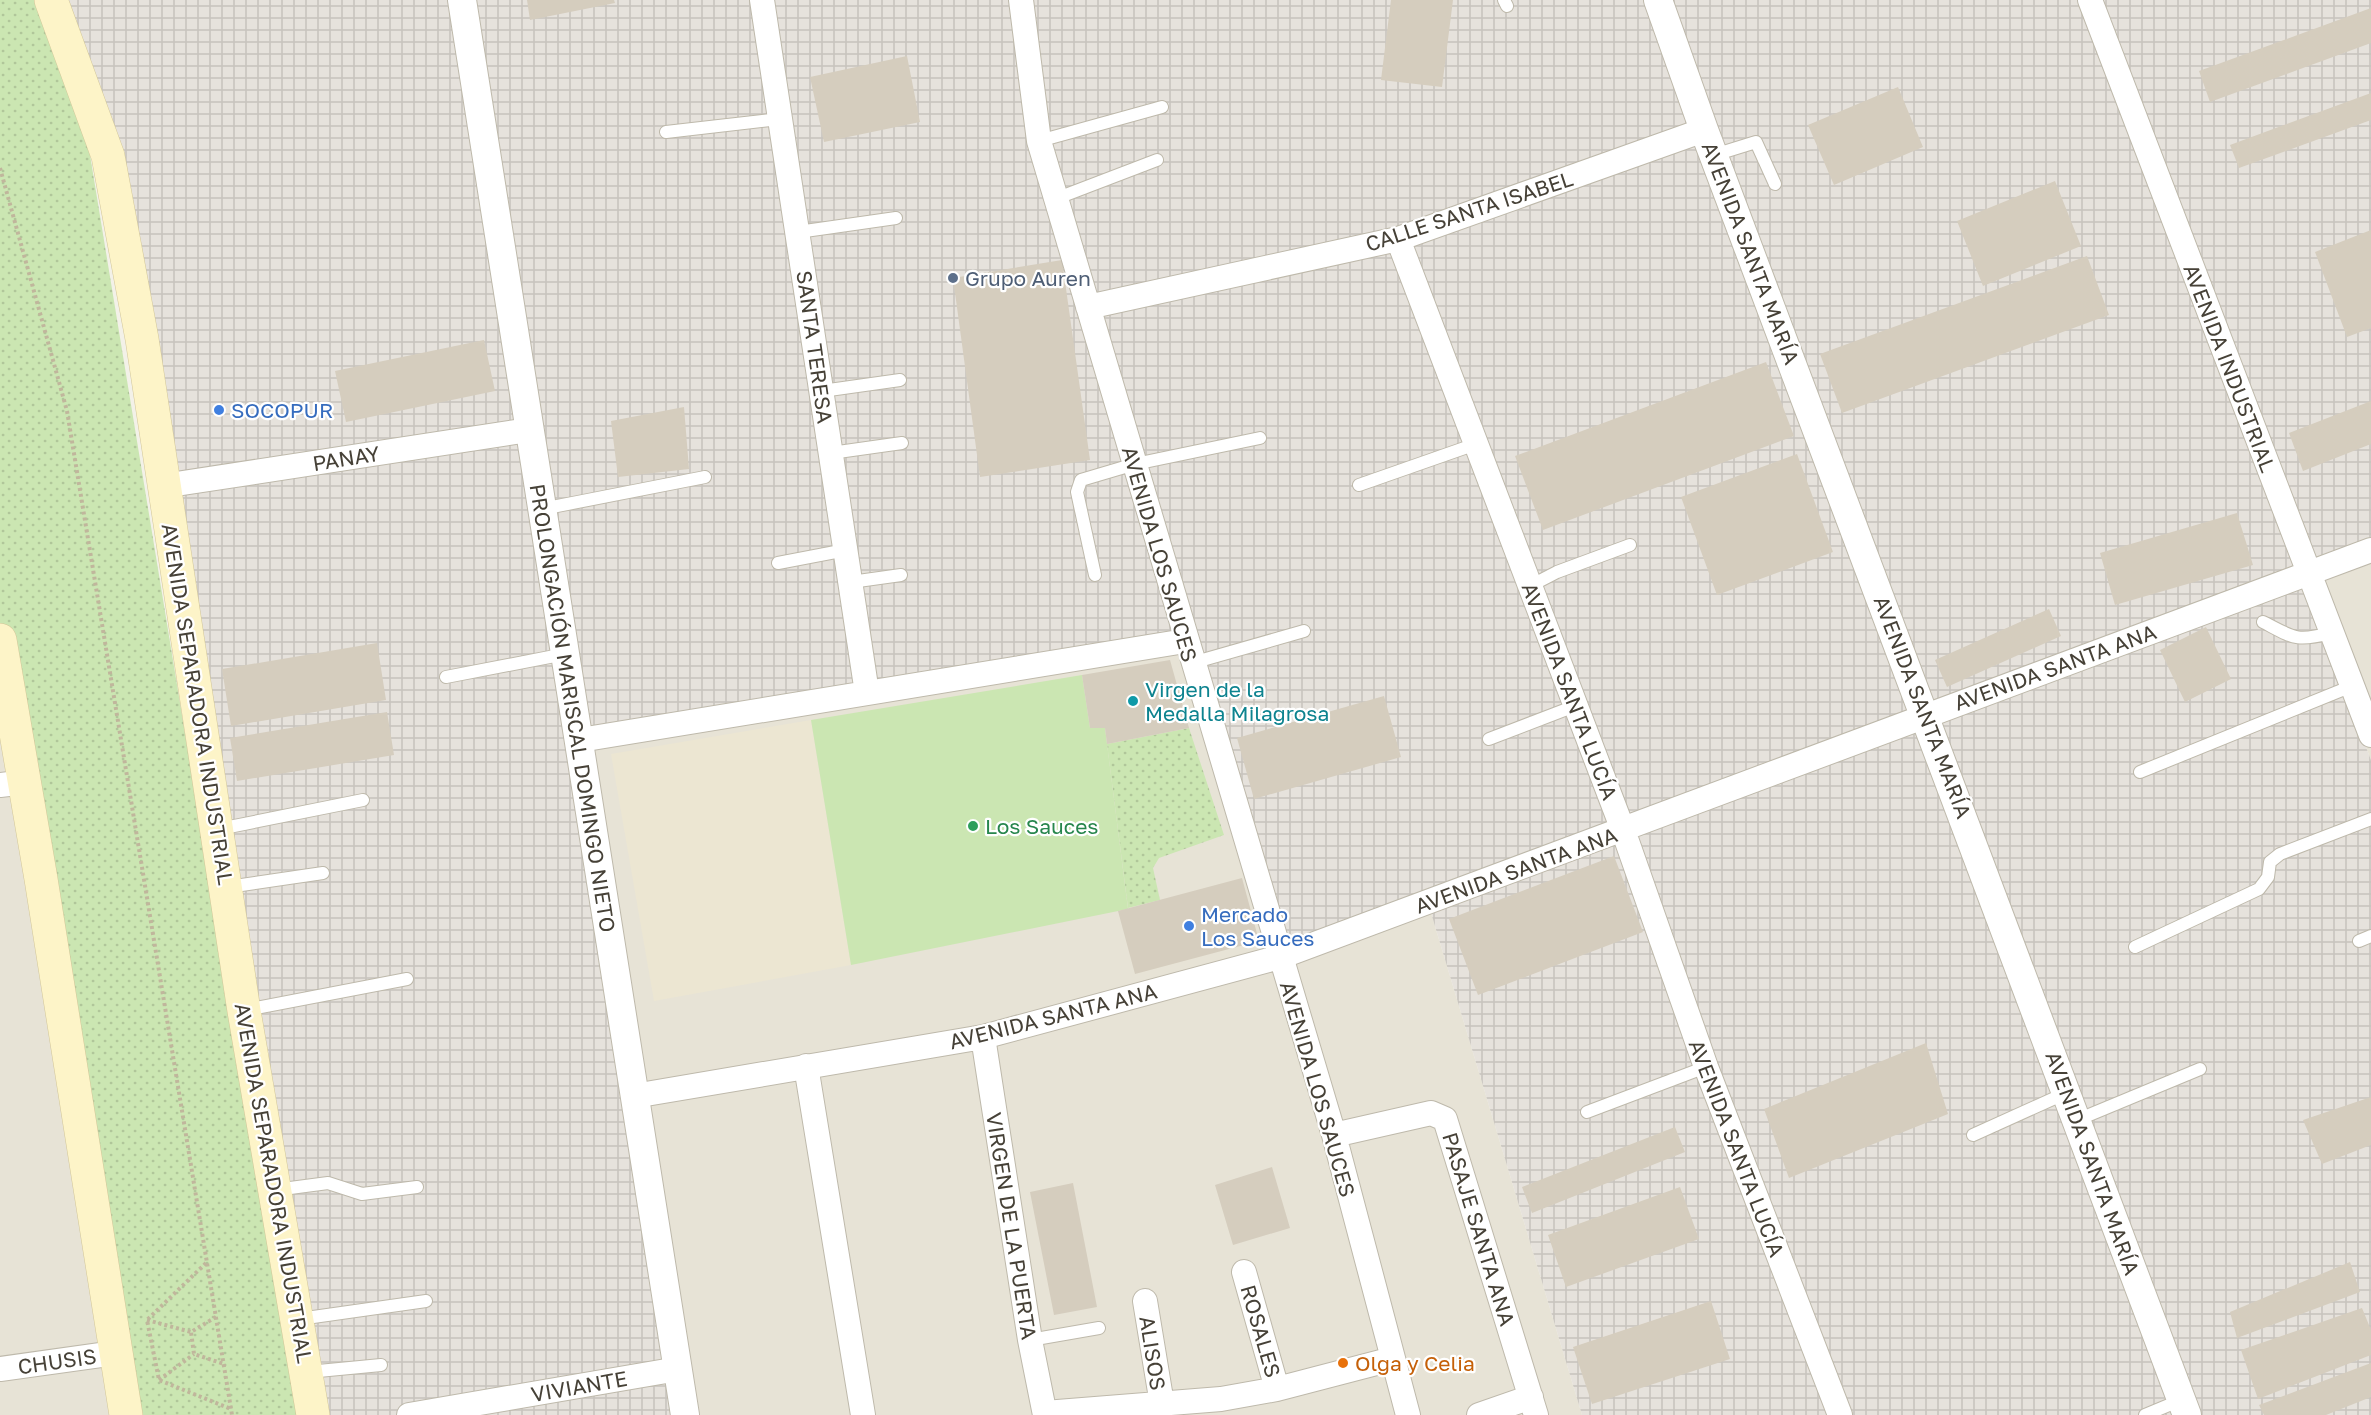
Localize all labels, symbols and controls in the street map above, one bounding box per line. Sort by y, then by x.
street label: AVENIDA SANTA MARÍA [1697,138,1805,368]
street label: CALLE SANTA ISABEL [1362,165,1576,257]
street label: AVENIDA INDUSTRIAL [2178,260,2282,476]
place label: Grupo Auren [965,265,1091,291]
street label: SANTA TERESA [791,269,839,425]
marker: Grupo Auren [946,271,960,285]
place label: SOCOPUR [231,397,333,423]
marker: SOCOPUR [212,403,226,417]
street label: PANAY [311,440,382,476]
street label: AVENIDA LOS SAUCES [1117,443,1203,665]
street label: PROLONGACIÓN MARISCAL DOMINGO NIETO [525,482,621,934]
street label: AVENIDA SEPARADORA INDUSTRIAL [157,521,239,887]
street label: AVENIDA SANTA LUCÍA [1517,579,1623,803]
street label: AVENIDA SANTA MARÍA [1869,592,1977,822]
street label: AVENIDA SANTA ANA [1950,618,2160,716]
place label: Virgen de la Medalla Milagrosa [1145,676,1329,726]
marker: Virgen de la Medalla Milagrosa [1126,694,1140,708]
place label: Los Sauces [985,813,1099,839]
marker: Los Sauces [966,819,980,833]
street label: AVENIDA SANTA ANA [1411,821,1621,919]
place label: Mercado Los Sauces [1201,901,1315,951]
marker: Mercado Los Sauces [1182,919,1196,933]
street label: AVENIDA SANTA ANA [946,978,1160,1054]
street label: AVENIDA LOS SAUCES [1275,978,1361,1200]
street label: AVENIDA SEPARADORA INDUSTRIAL [229,1001,319,1365]
street label: AVENIDA SANTA LUCÍA [1684,1036,1790,1260]
street label: AVENIDA SANTA MARÍA [2040,1048,2146,1278]
street label: VIRGEN DE LA PUERTA [981,1110,1043,1342]
street label: PASAJE SANTA ANA [1437,1129,1521,1329]
street label: ROSALES [1235,1282,1287,1380]
street label: ALISOS [1134,1314,1172,1392]
street label: CHUSIS [16,1343,98,1379]
place label: Olga y Celia [1355,1350,1475,1376]
marker: Olga y Celia [1336,1356,1350,1370]
street label: VIVIANTE [529,1365,629,1407]

